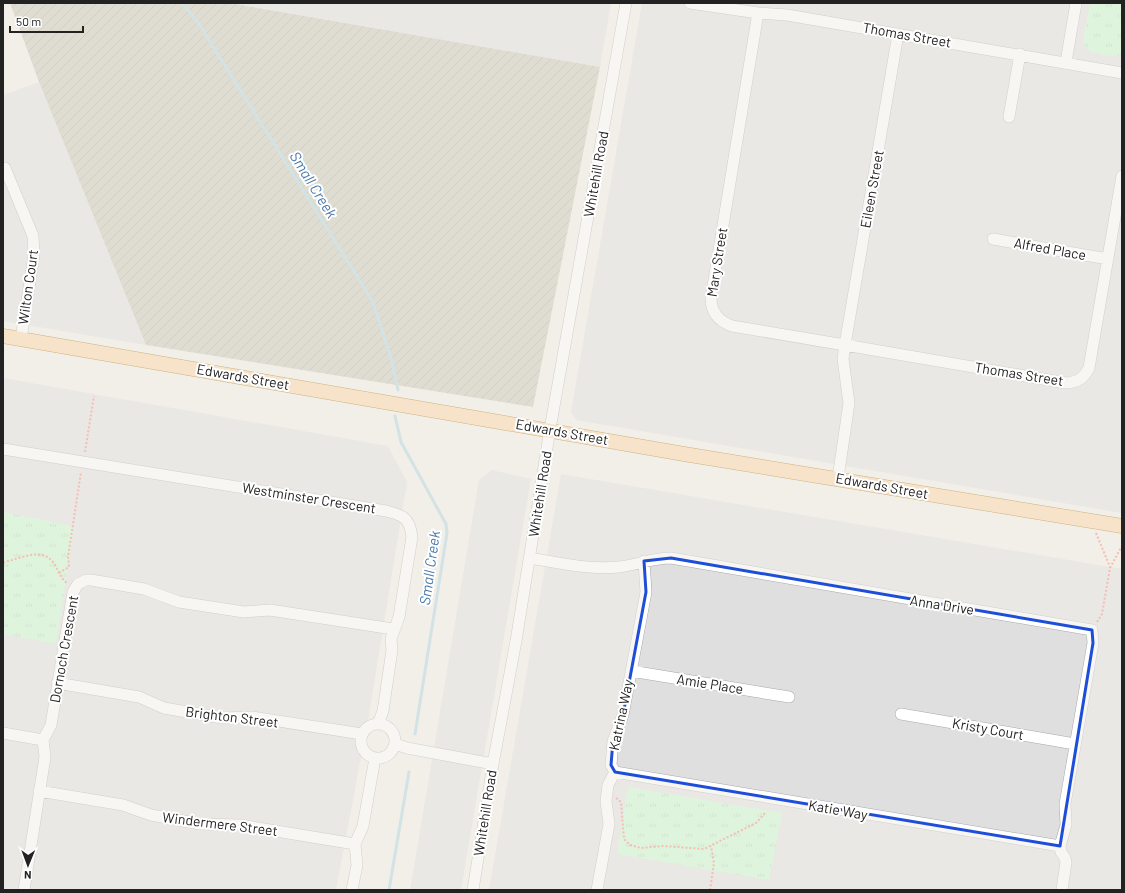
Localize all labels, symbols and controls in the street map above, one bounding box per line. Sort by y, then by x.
scale bar [10,8,83,34]
text: 50 m [16,14,41,28]
street label: Thomas Street [862,18,953,51]
street label: Whitehill Road [580,130,611,218]
water label: Small Creek [286,148,342,222]
street label: Eileen Street [856,149,887,229]
street label: Mary Street [703,226,730,298]
street label: Alfred Place [1013,234,1088,263]
street label: Wilton Court [14,248,41,326]
street label: Thomas Street [974,358,1065,389]
street label: Edwards Street [196,360,291,393]
street label: Edwards Street [515,415,610,448]
street label: Whitehill Road [524,450,555,538]
street label: Edwards Street [835,469,930,502]
street label: Westminster Crescent [241,479,377,516]
water label: Small Creek [415,529,443,606]
street label: Anna Drive [909,591,975,618]
street label: Dornoch Crescent [46,594,81,704]
street label: Amie Place [676,670,745,697]
street label: Katrina Way [605,677,636,752]
street label: Brighton Street [185,702,280,731]
street label: Kristy Court [951,714,1025,743]
street label: Whitehill Road [469,769,500,857]
street label: Katie Way [807,796,870,823]
street label: Windermere Street [161,808,279,839]
north arrow [8,845,48,885]
text: N [24,869,32,882]

